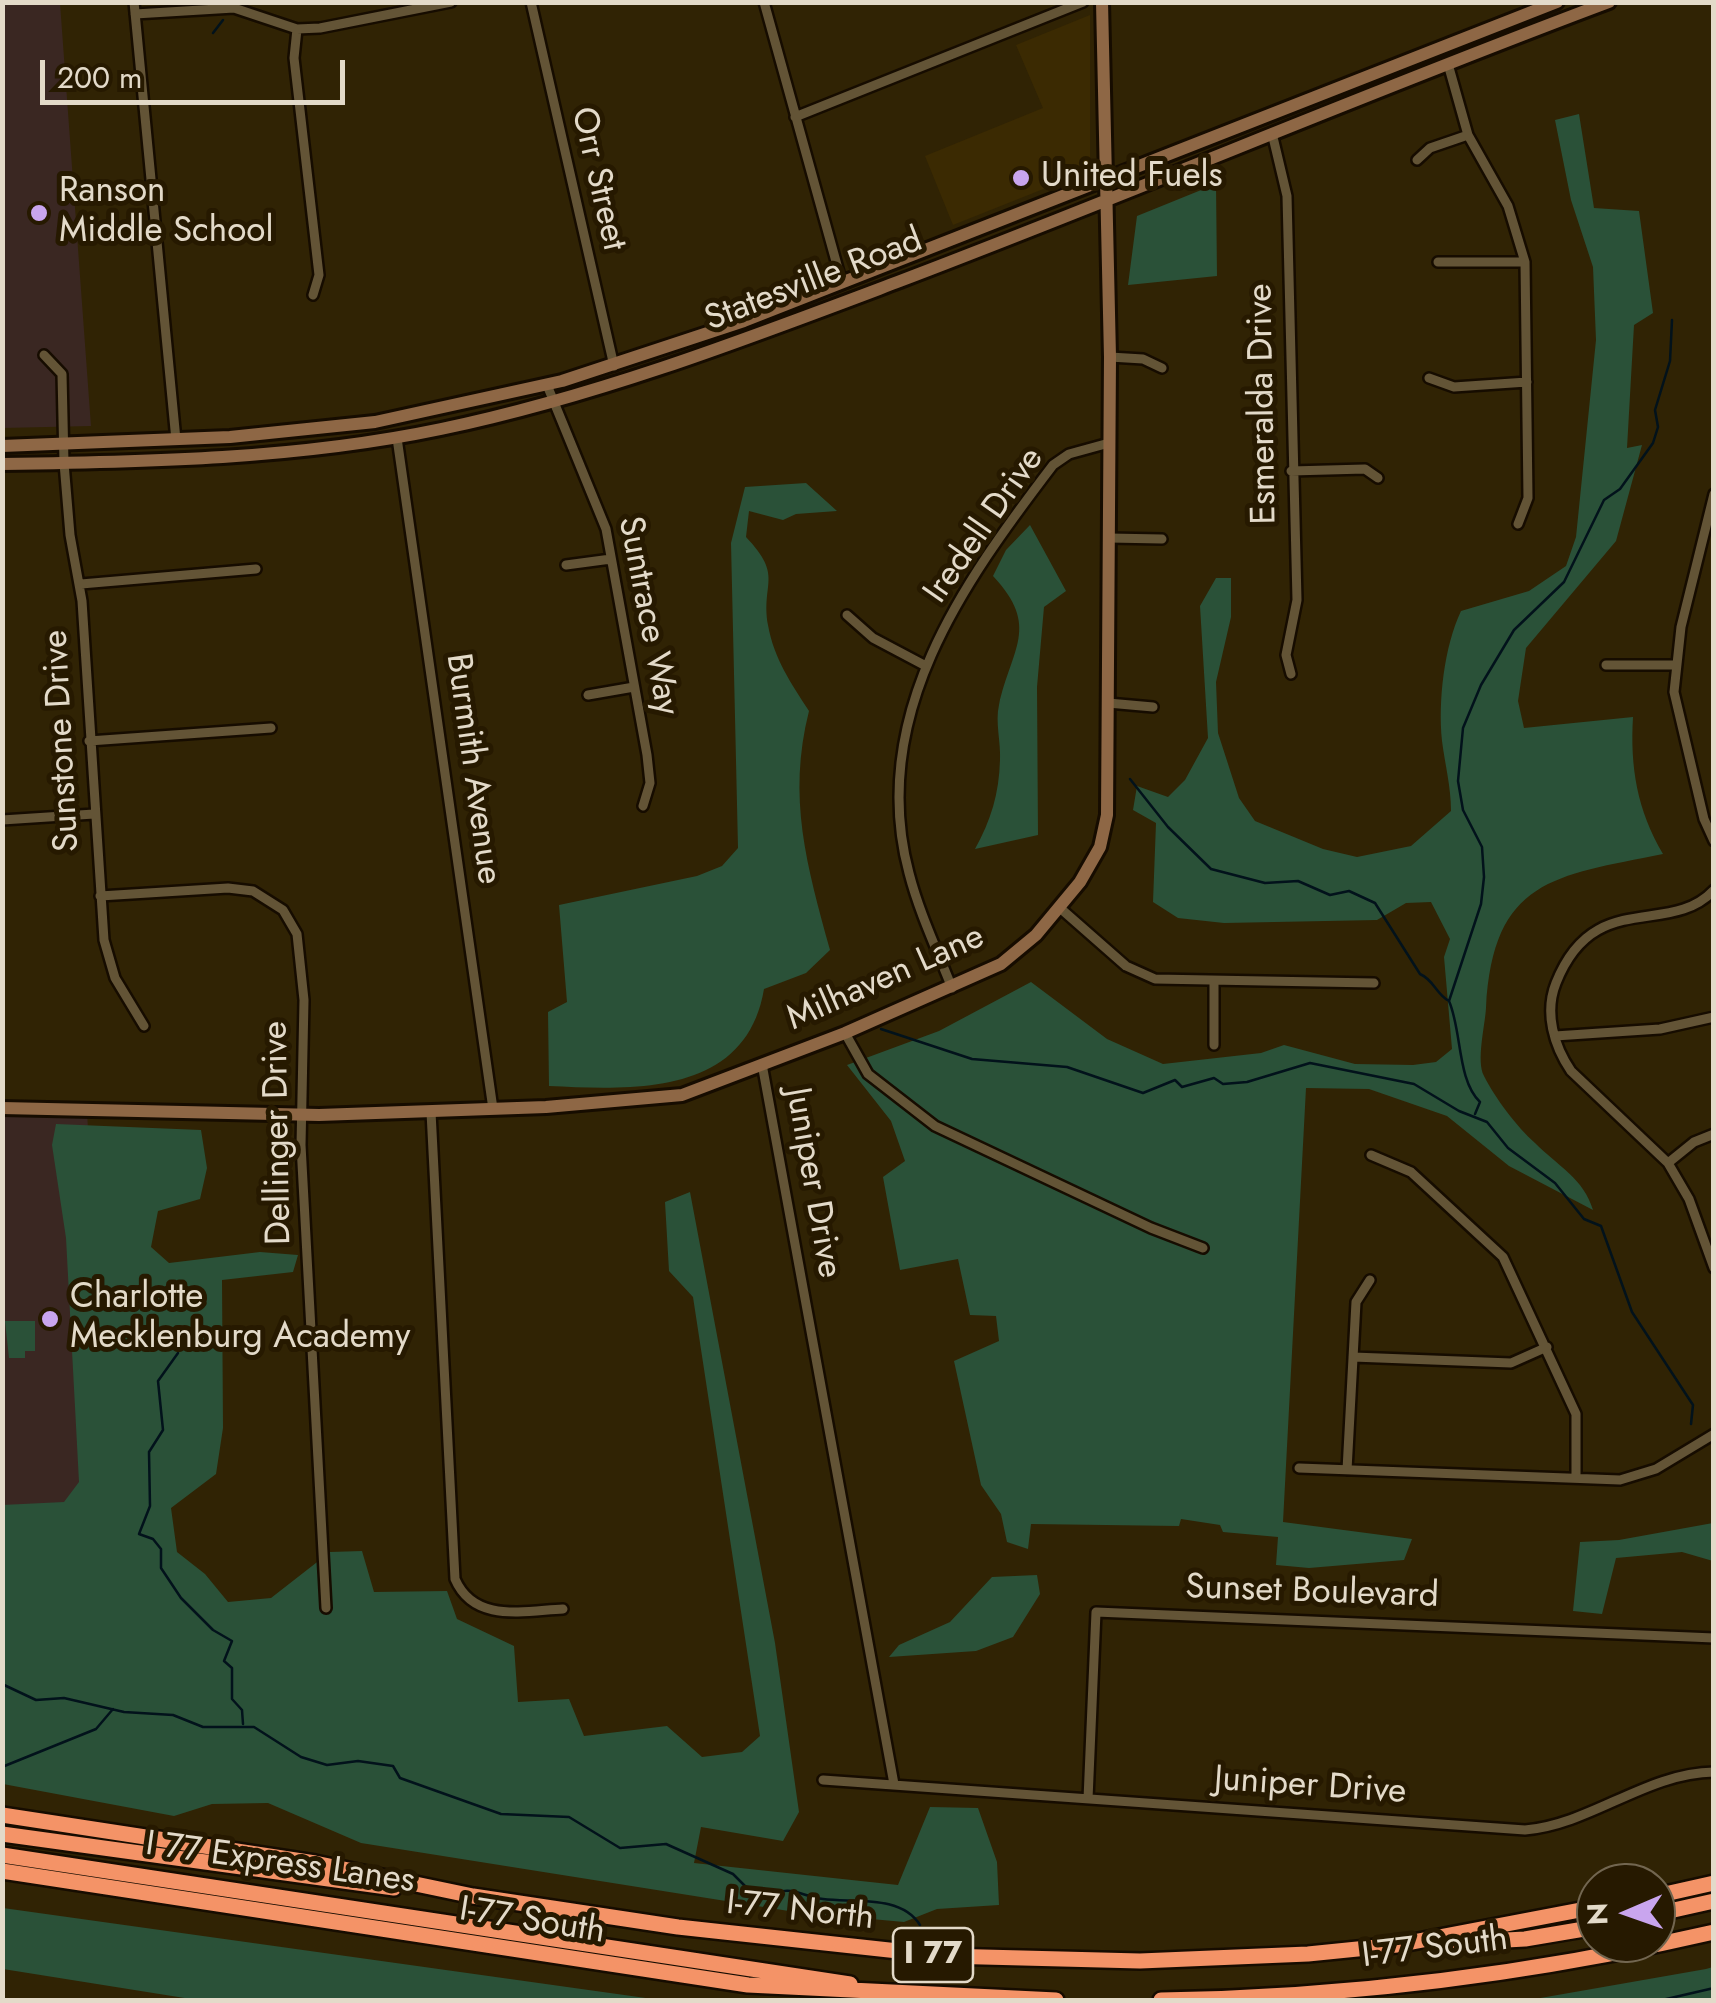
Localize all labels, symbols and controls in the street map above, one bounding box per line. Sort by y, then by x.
scale bar [45,40,350,102]
text: 200 m [57,56,142,99]
street label: Orr Street [560,103,634,255]
place label: United Fuels [1041,157,1223,199]
marker: United Fuels [1010,167,1032,189]
place label: Ranson Middle School [59,172,273,254]
marker: Ranson Middle School [28,202,50,224]
street label: Statesville Road [699,220,929,342]
street label: Esmeralda Drive [1241,283,1287,525]
street label: Iredell Drive [916,440,1054,612]
street label: Suntrace Way [607,513,687,719]
street label: Sunstone Drive [36,629,90,853]
street label: Burmith Avenue [435,651,509,887]
street label: Milhaven Lane [781,917,991,1041]
street label: Dellinger Drive [256,1021,302,1245]
street label: Juniper Drive [775,1085,849,1281]
place label: Charlotte Mecklenburg Academy [70,1278,410,1360]
marker: Charlotte Mecklenburg Academy [39,1308,61,1330]
street label: Sunset Boulevard [1184,1568,1440,1618]
street label: Juniper Drive [1213,1759,1407,1815]
street label: I 77 Express Lanes [143,1824,417,1904]
north arrow [1576,1863,1676,1963]
street label: I-77 North [724,1883,876,1941]
street label: I-77 South [456,1890,608,1954]
text: N [1577,1902,1618,1926]
street label: I-77 South [1360,1919,1510,1979]
road number: I 77 [893,1928,973,1982]

